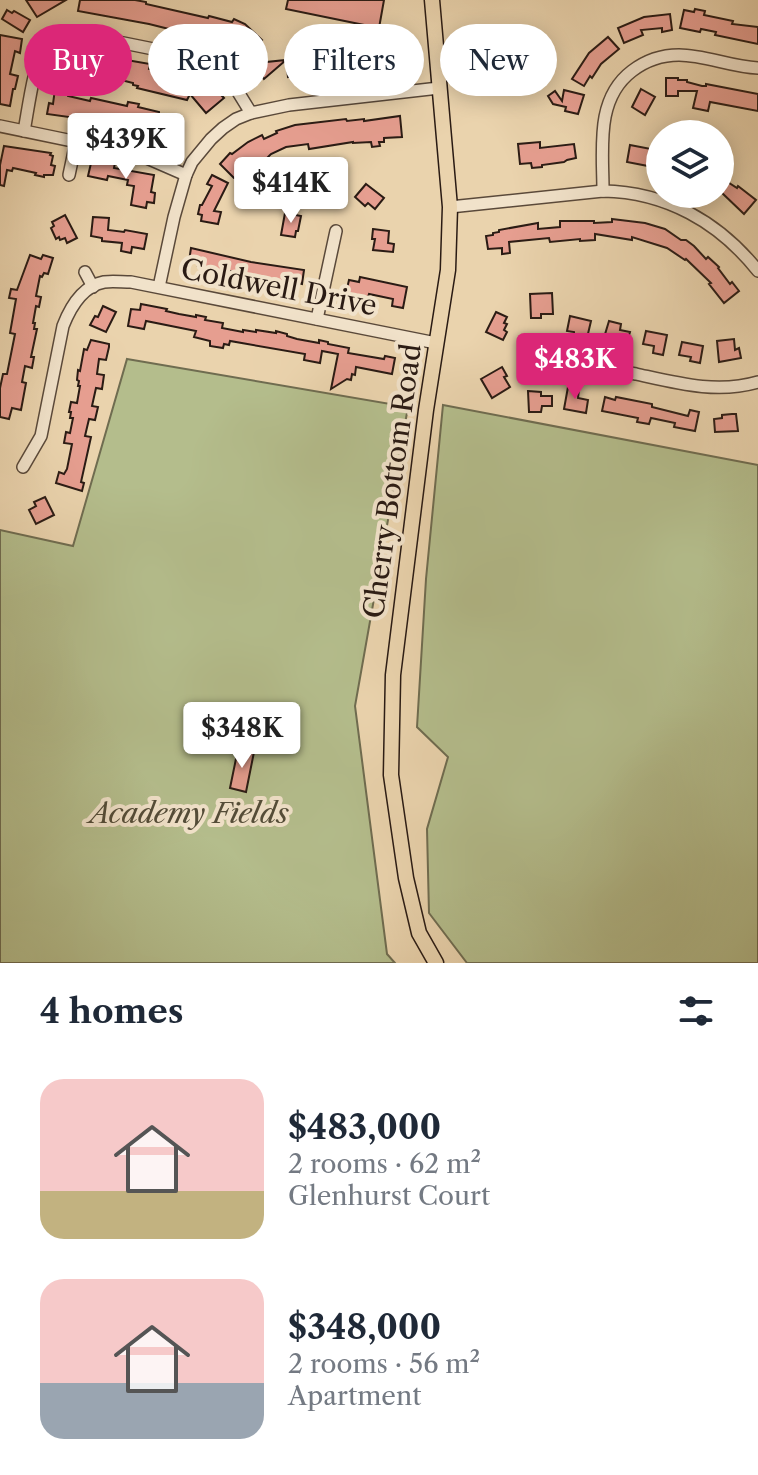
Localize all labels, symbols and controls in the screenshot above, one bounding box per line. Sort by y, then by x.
chip: Buy [24,24,132,96]
chip: Rent [148,24,268,96]
chip: Filters [284,24,424,96]
chip: New [440,24,557,96]
pin: $439K [70,113,182,181]
map controls [646,120,734,208]
button: layers [646,120,734,208]
text: $439K [86,123,166,155]
pin: $414K [235,157,347,225]
text: $414K [252,167,330,199]
street label: Coldwell Drive [178,251,380,323]
pin: $483K [519,333,631,401]
street label: Cherry Bottom Road [356,341,428,621]
text: $483K [534,343,616,375]
pin: $348K [186,702,298,770]
text: $348K [201,712,283,744]
park label: Academy Fields [85,796,289,830]
icon: filters [674,989,718,1033]
text: 4 homes [40,990,184,1032]
text: $483,000 [288,1106,441,1148]
icon: home [104,1111,200,1207]
text: 2 rooms · 62 m² [288,1148,481,1180]
text: Glenhurst Court [288,1180,490,1212]
text: $348,000 [288,1306,441,1348]
icon: home [104,1311,200,1407]
text: 2 rooms · 56 m² [288,1348,480,1380]
text: Apartment [288,1380,421,1412]

